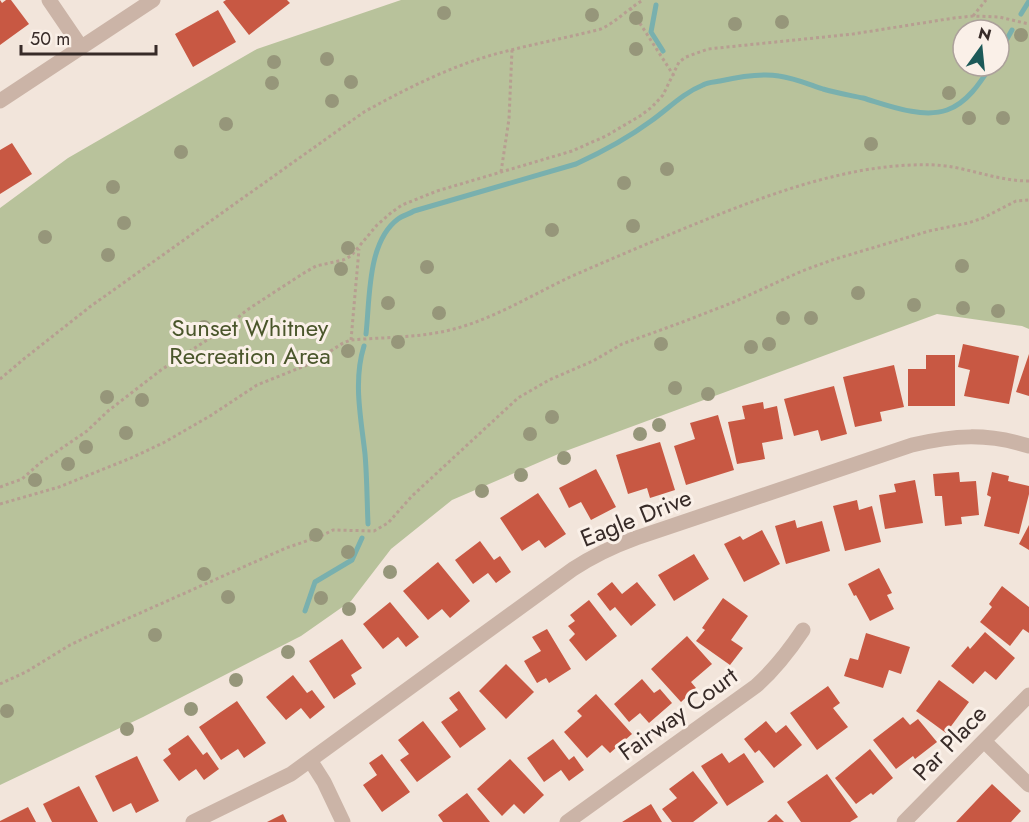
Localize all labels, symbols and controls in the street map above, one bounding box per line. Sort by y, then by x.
scale bar [21,18,156,56]
north arrow [951,18,1011,78]
text: N [976,21,994,47]
text: 50 m [30,26,70,52]
park label: Sunset Whitney Recreation Area [169,310,331,373]
street label: Eagle Drive [575,479,697,556]
street label: Fairway Court [611,658,745,769]
street label: Par Place [905,697,995,788]

